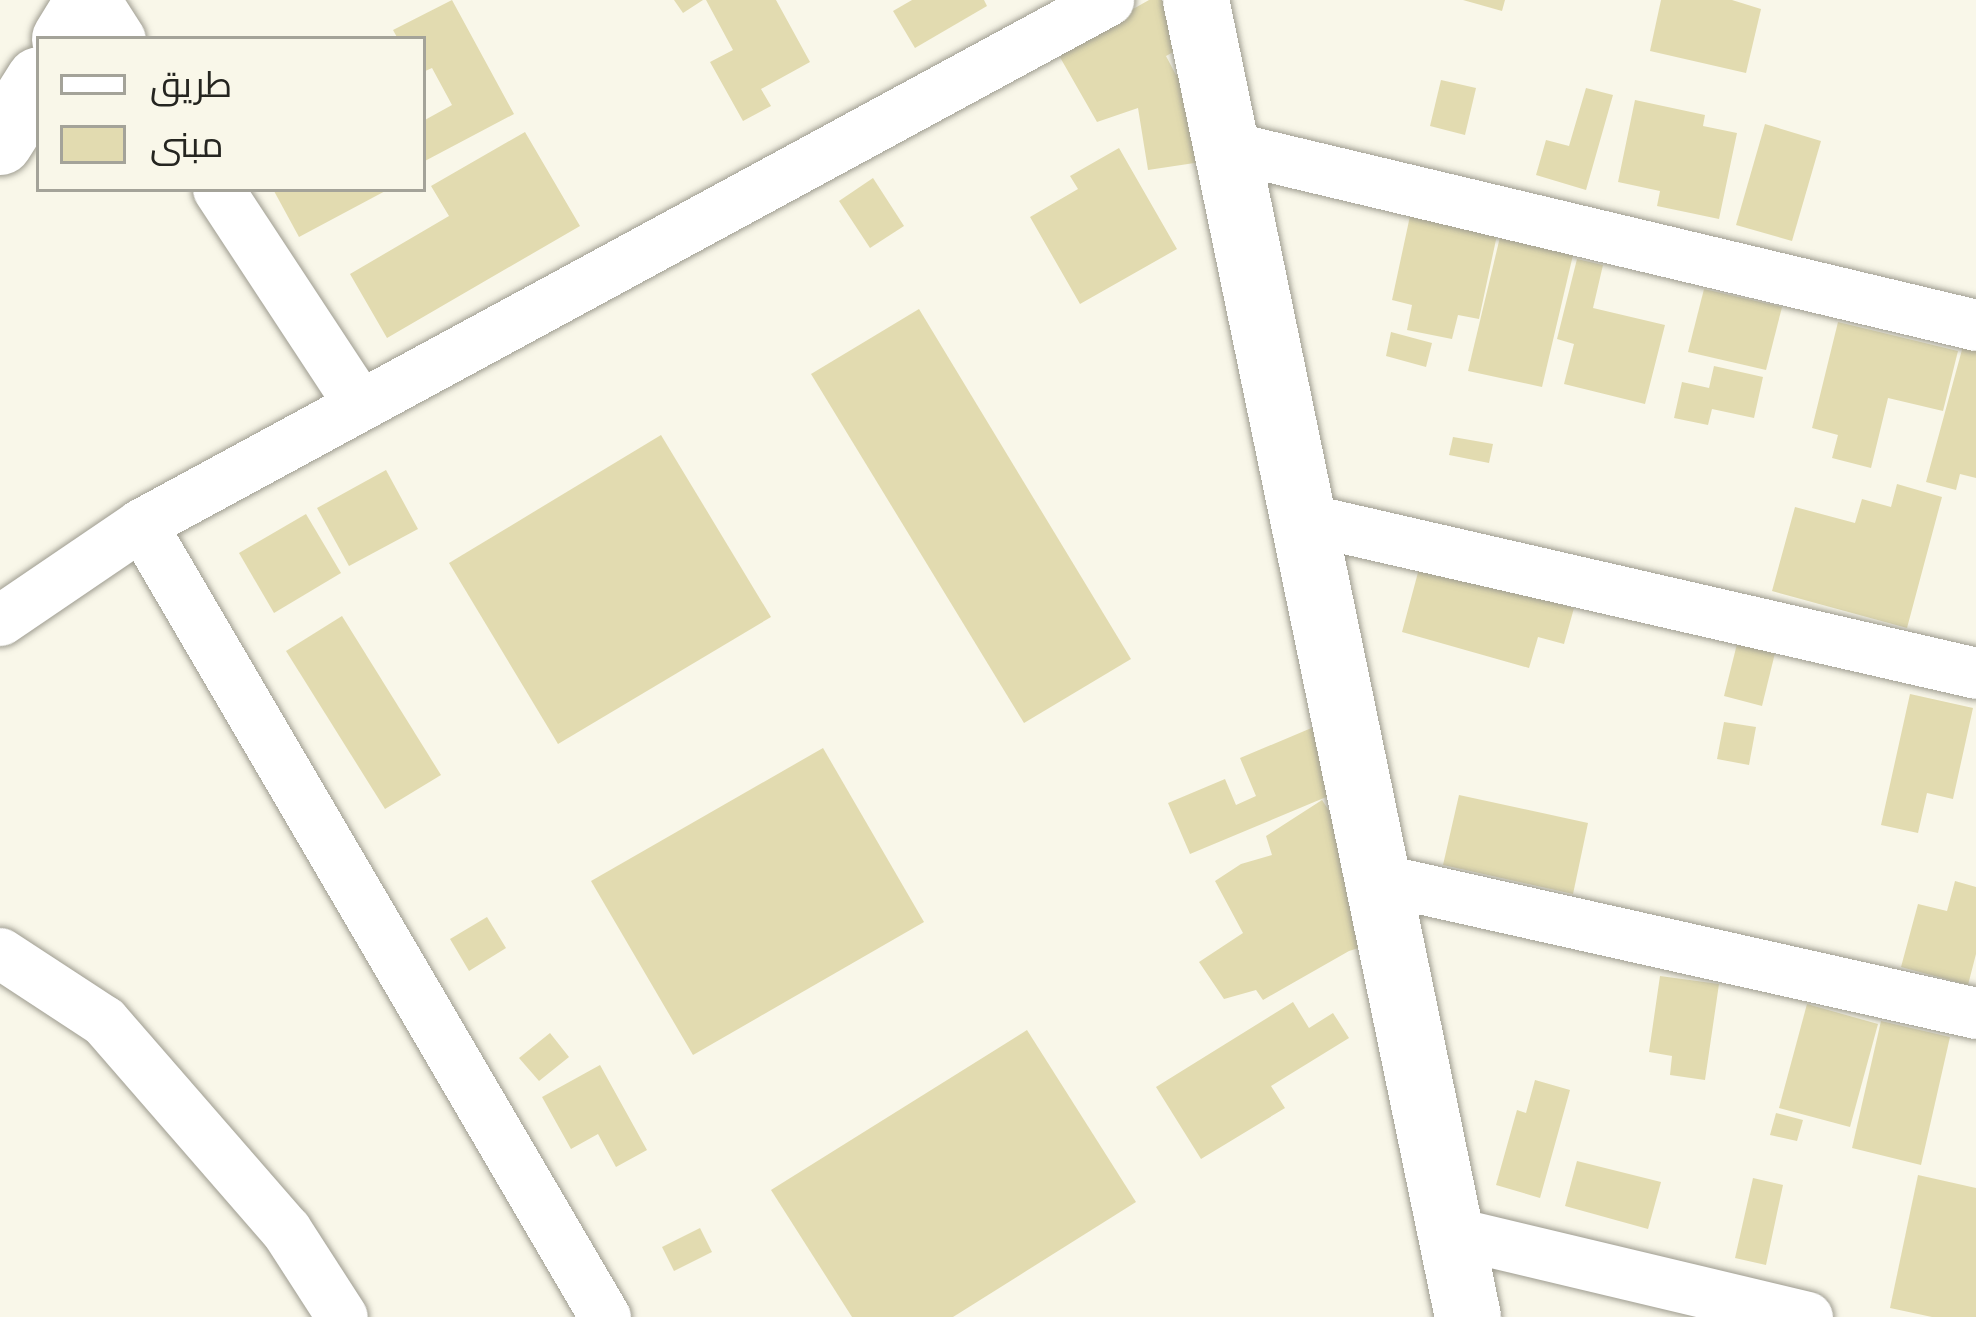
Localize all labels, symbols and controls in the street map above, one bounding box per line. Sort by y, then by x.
legend [36,36,426,192]
text: طريق [150,64,232,106]
text: مبنى [150,124,224,166]

